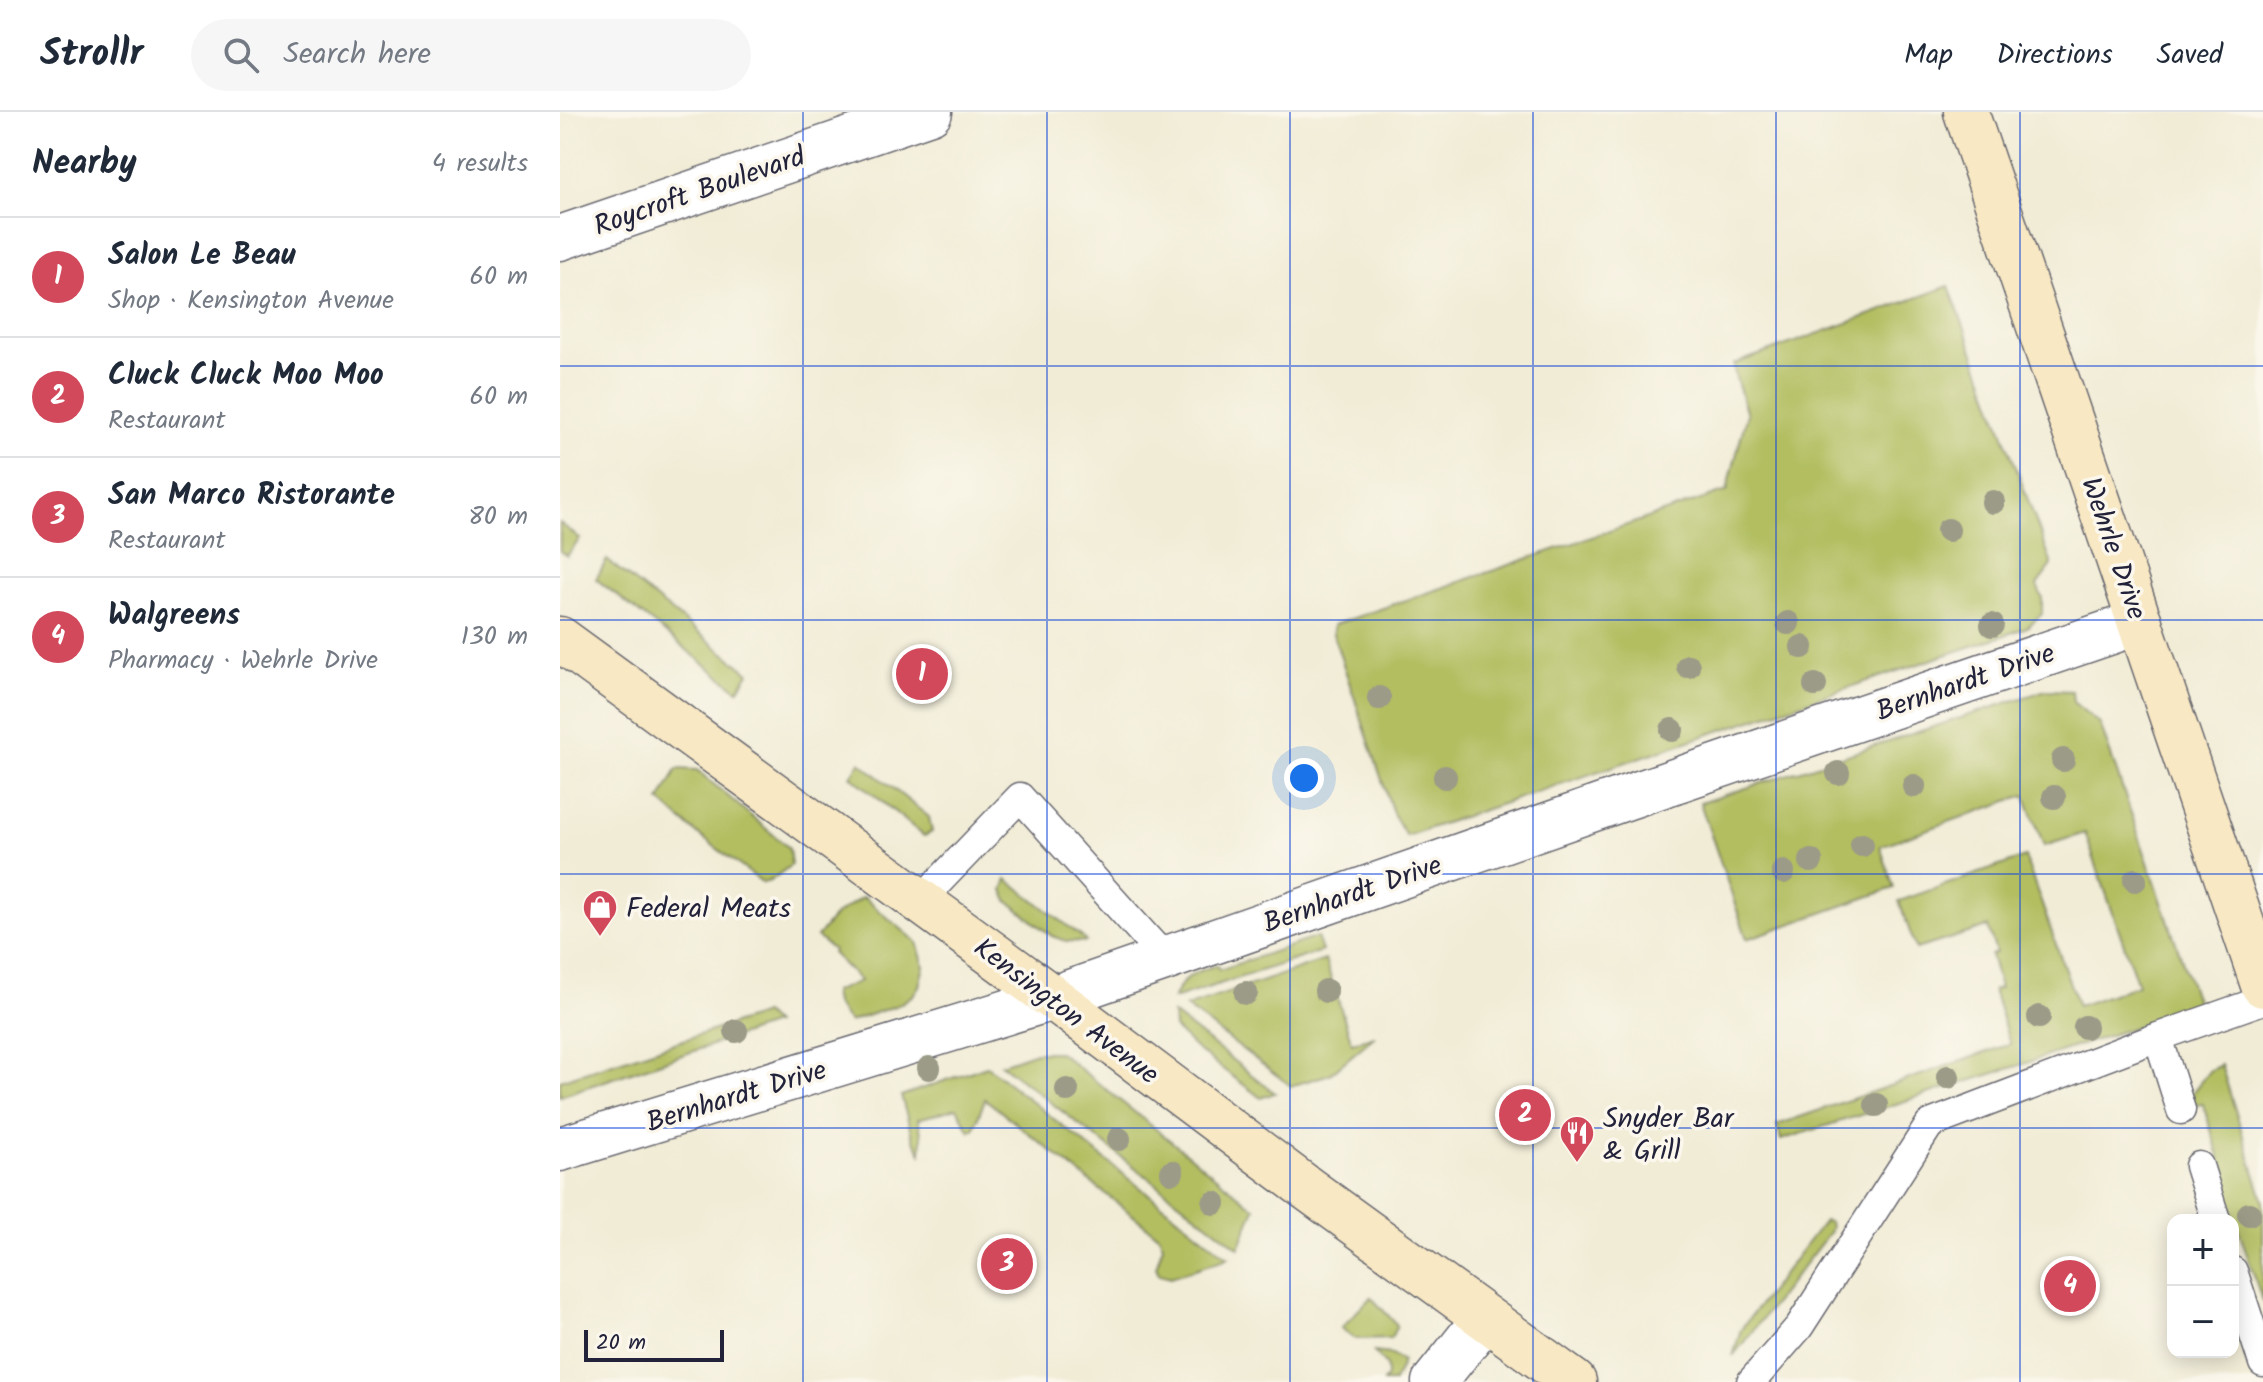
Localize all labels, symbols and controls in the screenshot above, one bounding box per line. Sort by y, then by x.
search box [191,19,751,91]
text: Strollr [40,25,143,85]
text: Search here [283,31,431,79]
icon: search [219,33,263,77]
text: Map [1904,33,1953,78]
text: Directions [1997,33,2113,78]
text: Saved [2157,33,2223,78]
street label: Roycroft Boulevard [588,135,812,250]
text: Nearby [32,137,137,191]
text: 4 results [432,143,528,185]
text: Salon Le Beau [108,232,296,280]
text: 1 [54,256,62,298]
text: 60 m [469,256,528,298]
text: Shop · Kensington Avenue [108,280,394,322]
text: Cluck Cluck Moo Moo [108,352,384,400]
text: 2 [50,376,66,418]
text: 60 m [469,376,528,418]
text: Restaurant [108,400,225,442]
text: San Marco Ristorante [108,472,395,520]
street label: Wehrle Drive [2067,472,2158,626]
text: 3 [51,496,65,538]
text: 80 m [468,496,528,538]
text: Restaurant [108,520,225,562]
text: Walgreens [108,592,240,640]
text: 4 [51,616,65,658]
text: 130 m [461,616,528,658]
street label: Bernhardt Drive [1870,632,2062,735]
text: Pharmacy · Wehrle Drive [108,640,378,682]
pin: 1 [896,644,948,704]
your location [1284,758,1324,798]
street label: Bernhardt Drive [1257,844,1449,947]
place label: Federal Meats [626,887,791,932]
shop icon: Federal Meats [581,888,619,938]
street label: Kensington Avenue [963,927,1168,1097]
street label: Bernhardt Drive [641,1048,833,1146]
pin: 2 [1499,1085,1551,1145]
place label: Snyder Bar & Grill [1603,1097,1735,1174]
restaurant icon: Snyder Bar & Grill [1558,1114,1596,1164]
map controls [2167,1214,2239,1358]
button: + [2167,1214,2239,1286]
pin: 3 [981,1234,1033,1294]
pin: 4 [2044,1256,2096,1316]
button: − [2167,1286,2239,1358]
scale bar [584,1326,724,1362]
text: 20 m [596,1326,646,1361]

